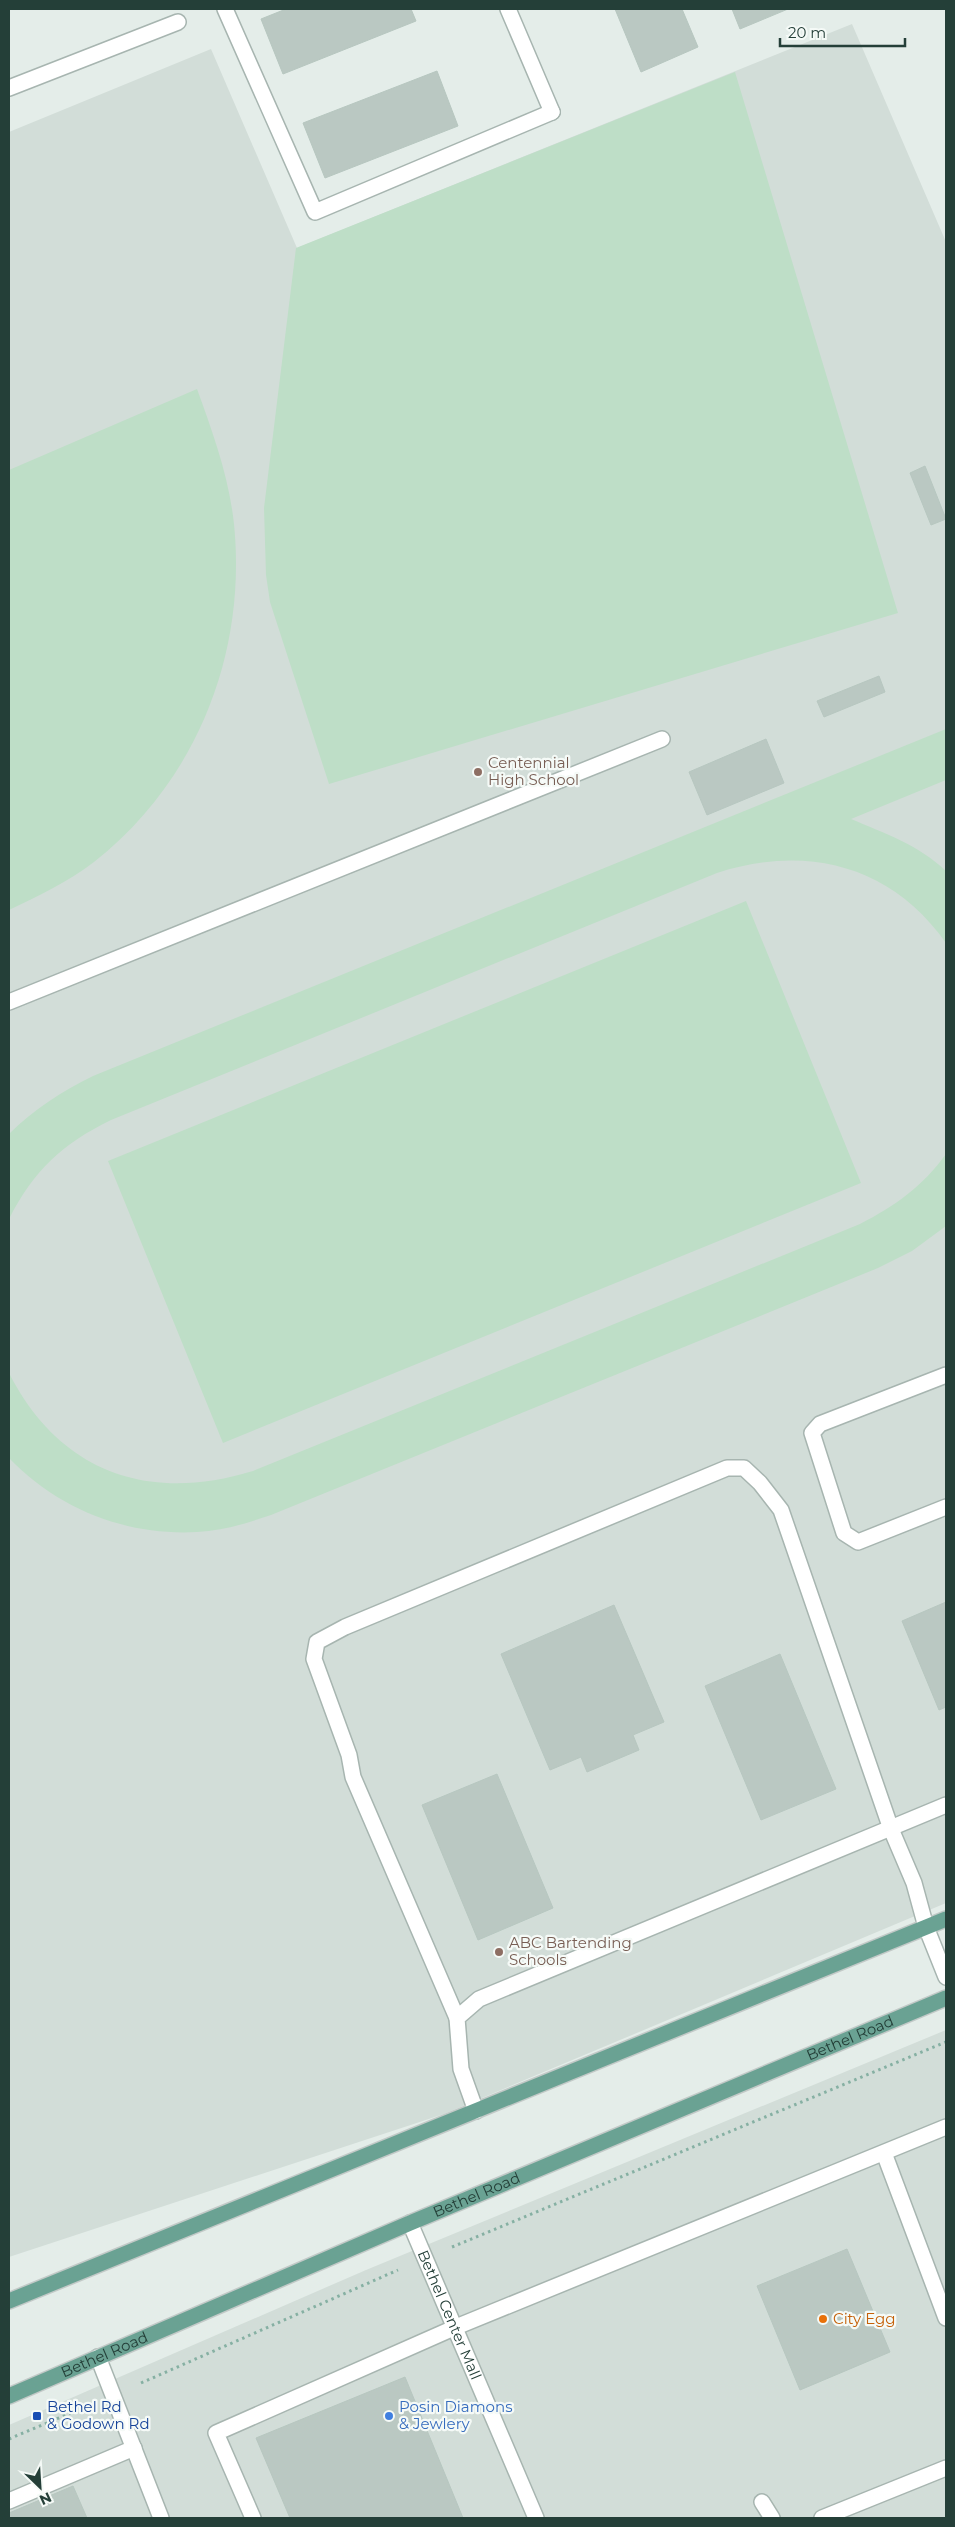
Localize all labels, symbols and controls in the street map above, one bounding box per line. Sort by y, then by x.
scale bar [780,15,905,47]
text: 20 m [788,23,826,42]
place label: Centennial High School [488,753,579,789]
marker: Centennial High School [472,766,484,778]
place label: ABC Bartending Schools [509,1933,632,1969]
marker: ABC Bartending Schools [493,1946,505,1958]
street label: Bethel Road [803,2011,896,2065]
street label: Bethel Road [430,2168,523,2221]
street label: Bethel Center Mall [414,2247,486,2383]
place label: City Egg [833,2309,896,2328]
marker: City Egg [817,2313,829,2325]
street label: Bethel Road [58,2327,151,2381]
place label: Bethel Rd & Godown Rd [47,2397,150,2433]
place label: Posin Diamons & Jewlery [399,2397,512,2433]
marker: Bethel Rd & Godown Rd [31,2410,43,2422]
marker: Posin Diamons & Jewlery [383,2410,395,2422]
north arrow [15,2462,65,2512]
text: N [37,2488,54,2509]

